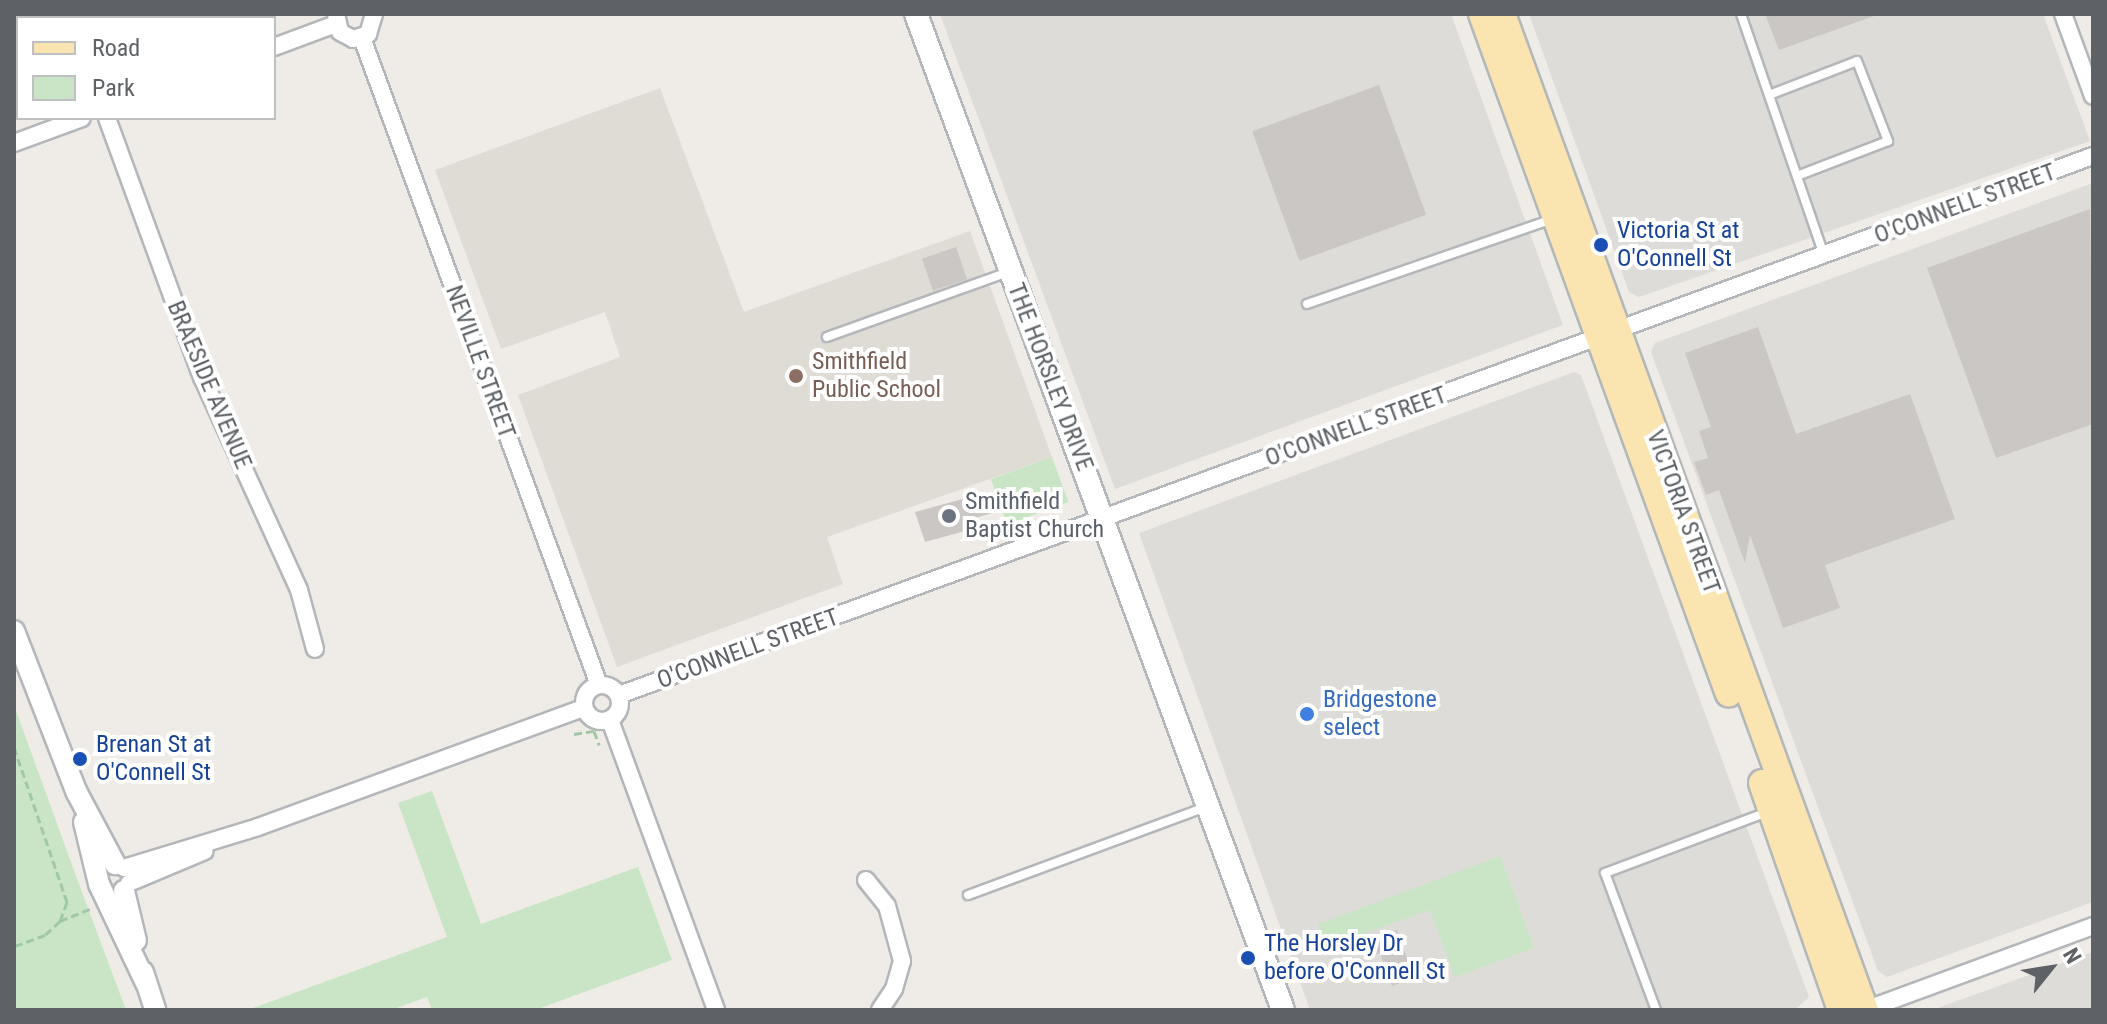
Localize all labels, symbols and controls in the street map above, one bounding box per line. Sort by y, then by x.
legend [16,16,276,120]
text: Road [92,34,140,62]
text: Park [92,74,135,102]
street label: O'CONNELL STREET [1870,158,2060,250]
place label: Victoria St at O'Connell St [1617,217,1739,273]
marker: Victoria St at O'Connell St [1592,236,1610,254]
street label: THE HORSLEY DRIVE [1001,279,1099,475]
street label: NEVILLE STREET [439,282,521,442]
street label: BRAESIDE AVENUE [161,297,257,473]
place label: Smithfield Public School [812,348,941,404]
marker: Smithfield Public School [787,367,805,385]
street label: O'CONNELL STREET [1261,381,1451,473]
street label: VICTORIA STREET [1640,426,1726,598]
place label: Smithfield Baptist Church [965,488,1104,544]
marker: Smithfield Baptist Church [940,507,958,525]
street label: O'CONNELL STREET [653,603,843,695]
place label: Bridgestone select [1323,686,1437,742]
marker: Bridgestone select [1298,705,1316,723]
place label: Brenan St at O'Connell St [96,731,211,787]
marker: Brenan St at O'Connell St [71,750,89,768]
north arrow [2011,928,2091,1008]
place label: The Horsley Dr before O'Connell St [1264,930,1445,986]
text: N [2058,944,2086,968]
marker: The Horsley Dr before O'Connell St [1239,949,1257,967]

